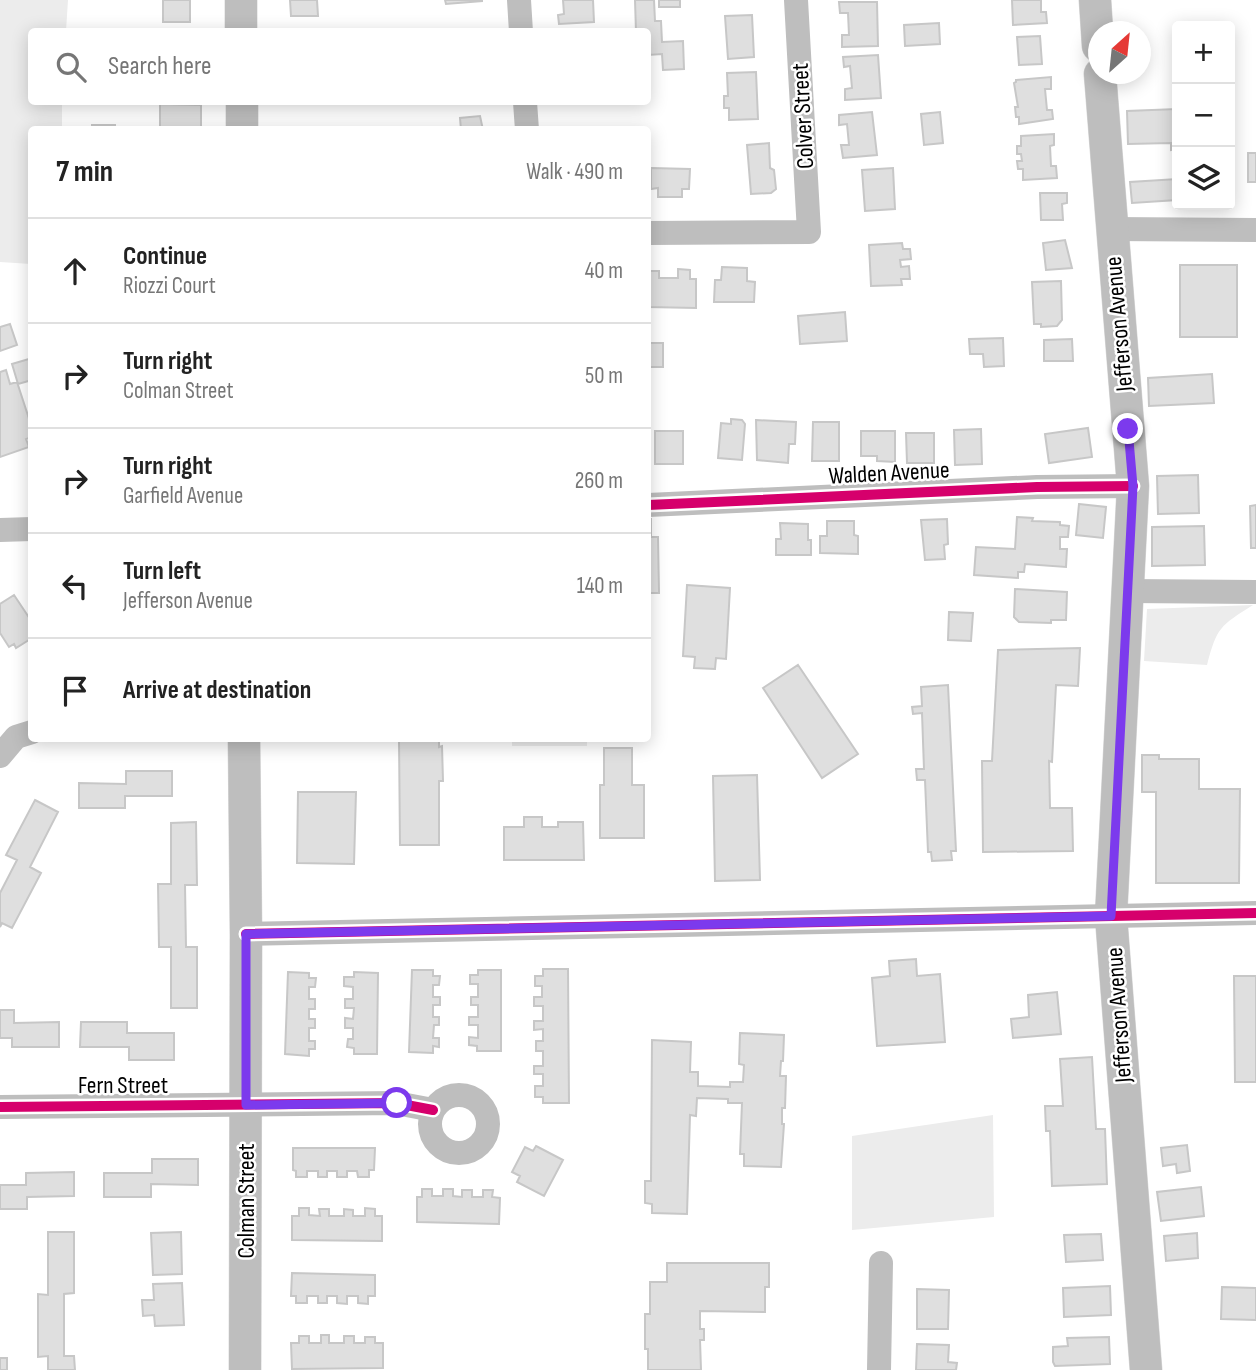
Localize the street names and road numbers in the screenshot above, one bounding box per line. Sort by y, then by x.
street label: Colver Street [786,62,820,170]
street label: Jefferson Avenue [1099,255,1139,394]
street label: Walden Avenue [828,455,950,491]
street label: Jefferson Avenue [1100,946,1138,1085]
street label: Fern Street [78,1071,168,1100]
street label: Colman Street [232,1143,261,1259]

